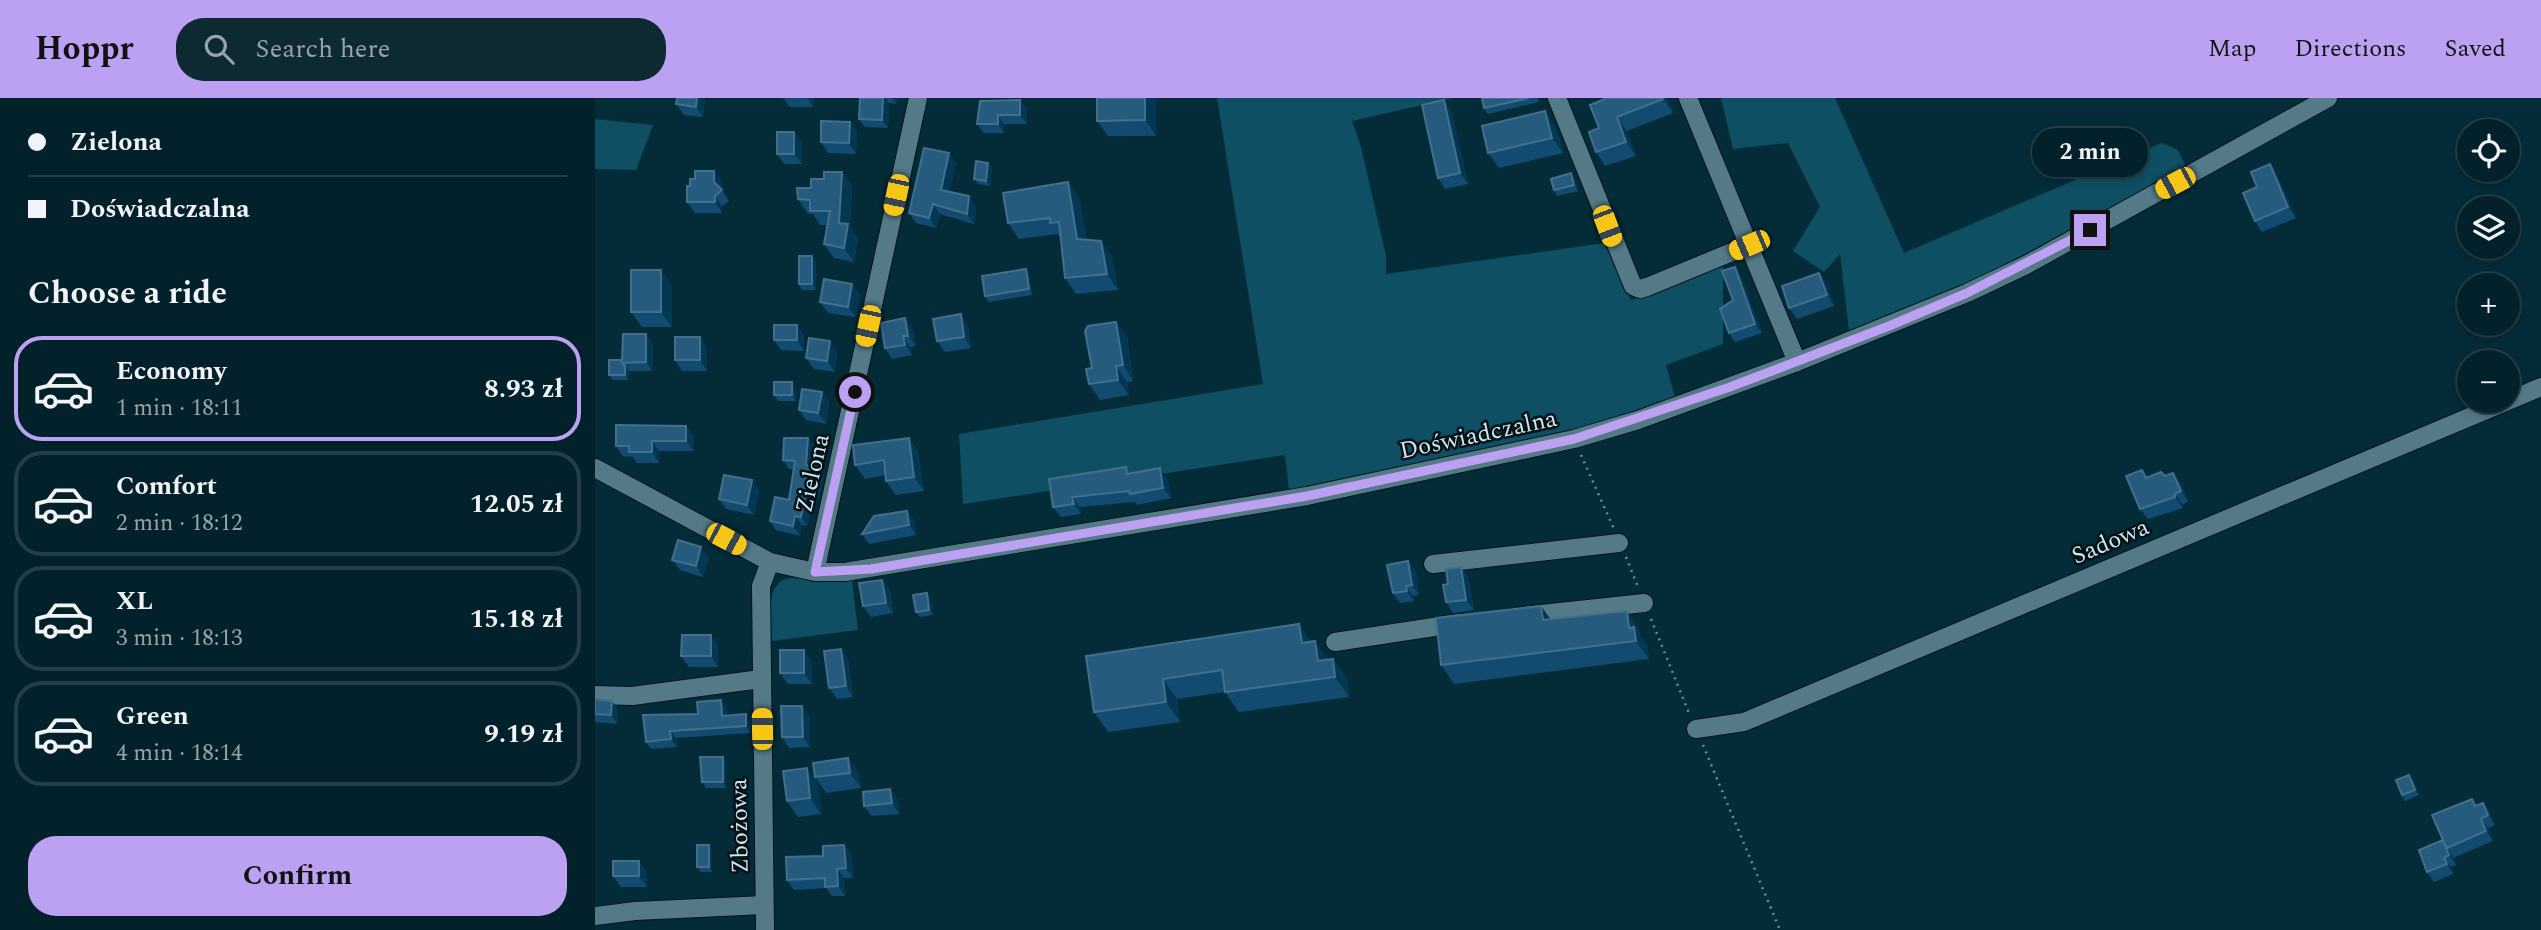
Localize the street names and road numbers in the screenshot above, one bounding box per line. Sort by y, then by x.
street label: Doświadczalna [1396,401,1560,469]
street label: Zielona [786,430,840,516]
street label: Sadowa [2066,509,2155,574]
street label: Zbożowa [721,778,759,874]

